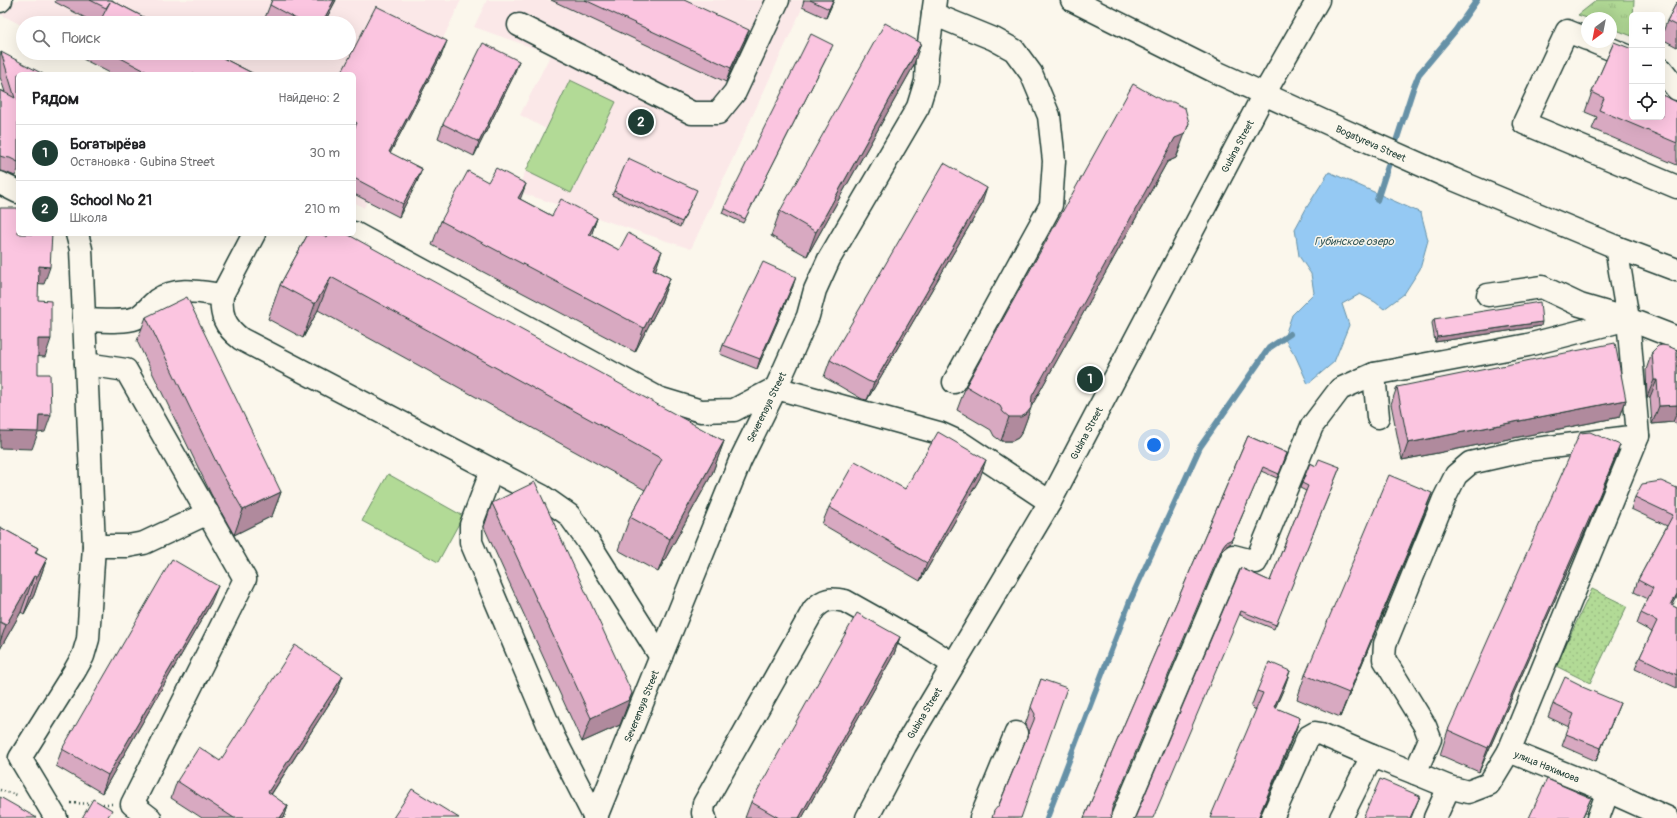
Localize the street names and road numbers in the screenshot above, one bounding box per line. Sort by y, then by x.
street label: Gubina Street [1219,117,1257,175]
street label: Bogatyreva Street [1334,123,1408,165]
street label: Severenaya Street [745,369,790,445]
street label: Gubina Street [1068,404,1106,462]
street label: Severenaya Street [622,668,662,744]
street label: Gubina Street [905,685,945,741]
street label: улица Нахимова [1511,748,1581,786]

